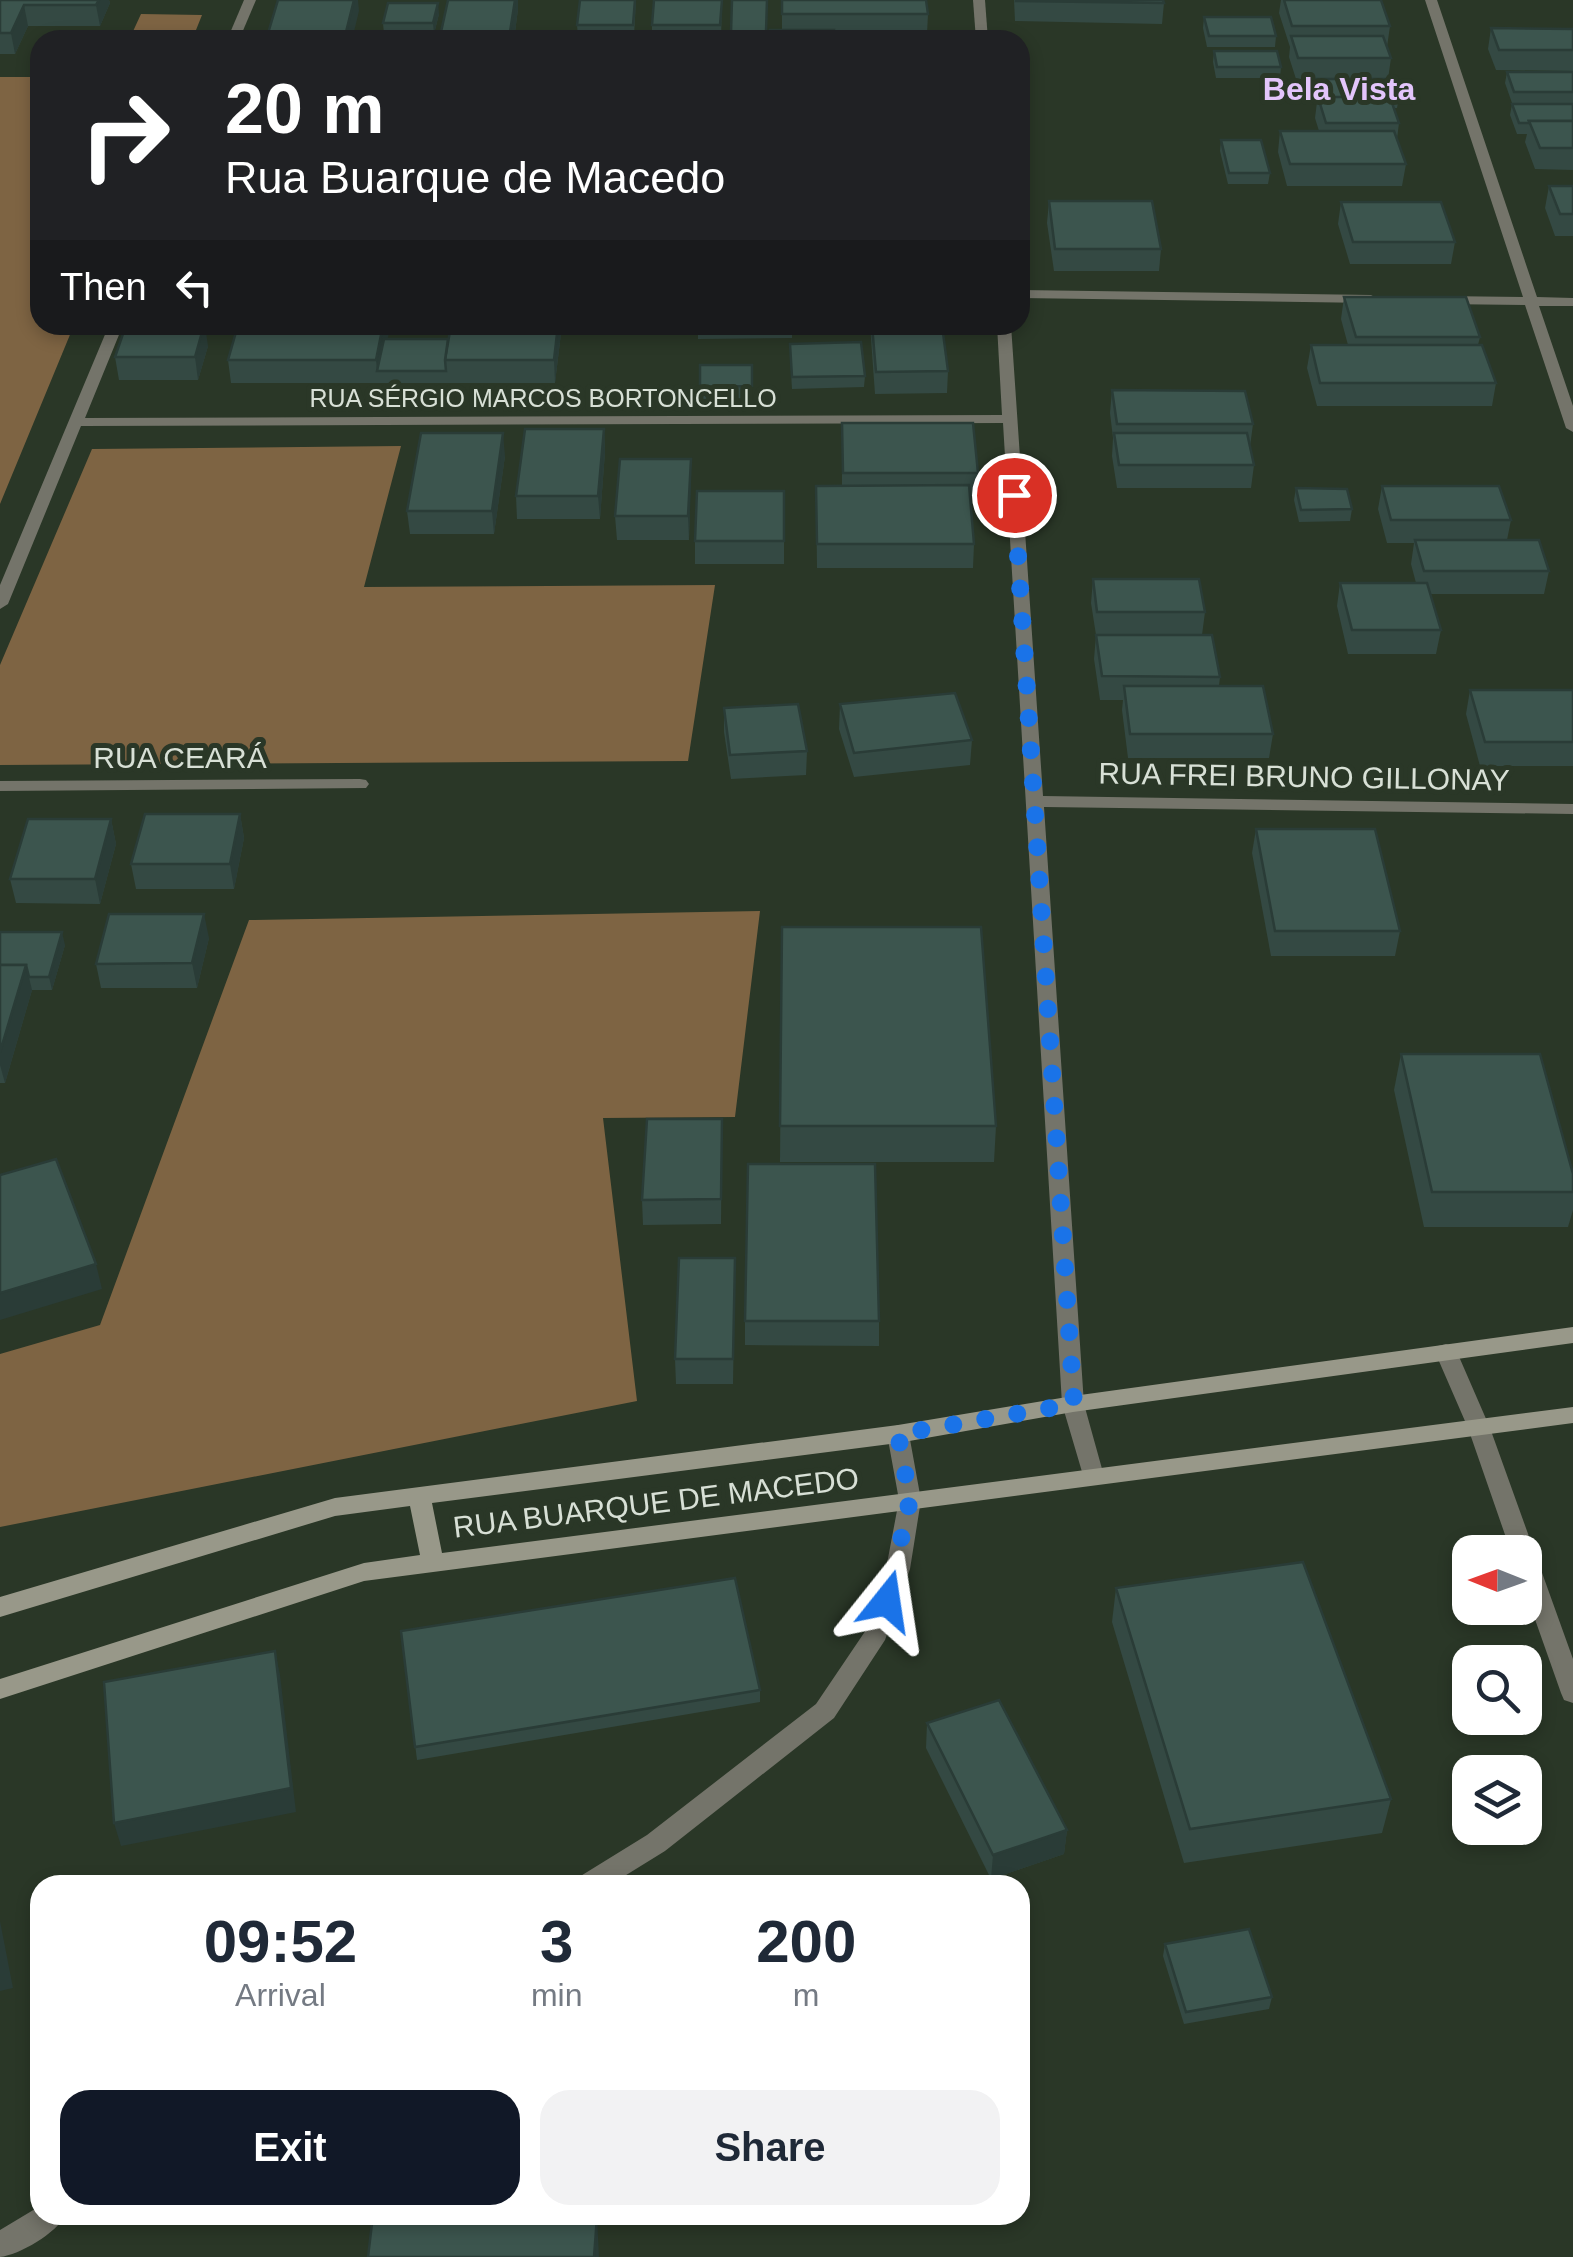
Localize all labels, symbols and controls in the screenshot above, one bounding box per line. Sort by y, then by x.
icon: right [60,70,190,200]
text: 20 m [225,70,385,148]
district label: Bela Vista [1263,71,1415,107]
text: Rua Buarque de Macedo [225,152,725,203]
icon: left [167,260,222,315]
text: Then [60,266,147,308]
street label: RUA SÉRGIO MARCOS BORTONCELLO [309,384,777,412]
pin [972,453,1057,538]
icon: arrive [987,468,1042,523]
street label: RUA CEARÁ [93,741,267,774]
street label: RUA FREI BRUNO GILLONAY [1098,756,1510,797]
street label: RUA BUARQUE DE MACEDO [451,1461,861,1544]
north arrow [1452,1535,1542,1625]
map controls [1452,1535,1542,1845]
position arrow [835,1549,939,1653]
button: search [1452,1645,1542,1735]
button: layers [1452,1755,1542,1845]
text: 09:52 [204,1908,357,1975]
text: 3 [540,1908,573,1975]
text: 200 [756,1908,856,1975]
text: Arrival [235,1977,326,2013]
text: min [531,1977,582,2013]
text: m [793,1977,820,2013]
button: Exit [60,2090,520,2205]
button: Share [540,2090,1000,2205]

